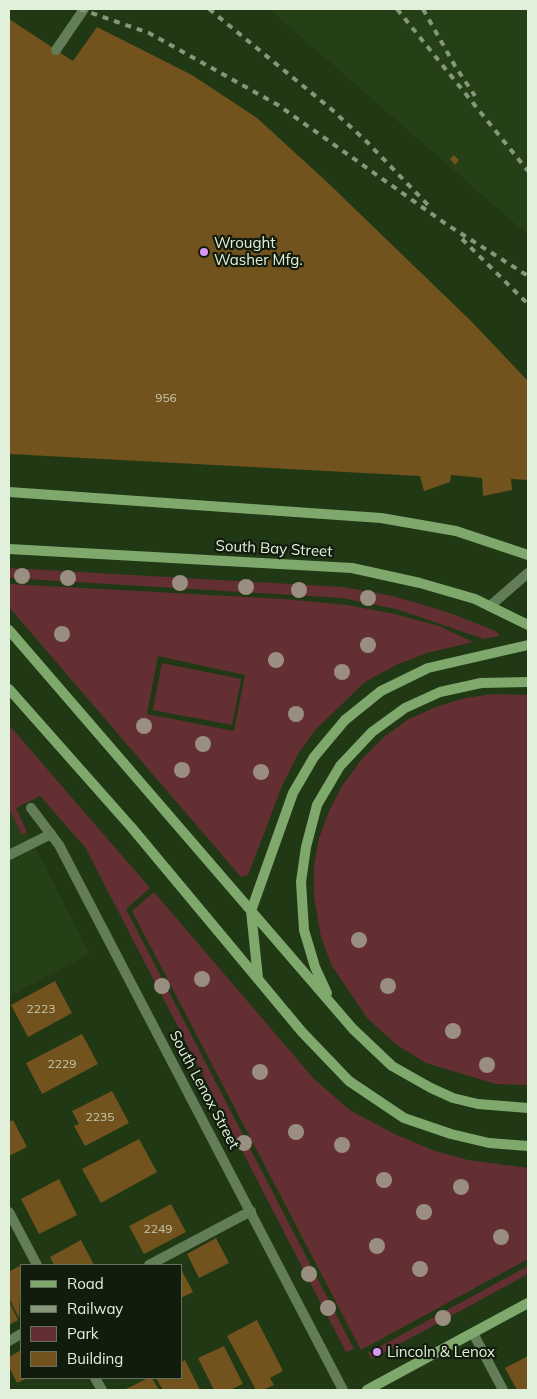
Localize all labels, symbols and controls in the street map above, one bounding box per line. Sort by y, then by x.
place label: Wrought Washer Mfg. [214,234,303,269]
marker: Wrought Washer Mfg. [198,246,210,258]
house number: 956 [155,391,177,405]
street label: South Bay Street [215,537,333,561]
house number: 2223 [27,1002,55,1016]
street label: South Lenox Street [165,1028,243,1152]
house number: 2229 [48,1057,76,1071]
house number: 2235 [86,1110,114,1124]
house number: 2249 [144,1222,172,1236]
legend [20,1264,182,1379]
text: Road [67,1274,104,1293]
text: Railway [67,1299,123,1318]
text: Park [67,1324,99,1343]
place label: Lincoln & Lenox [387,1343,495,1361]
marker: Lincoln & Lenox [371,1346,383,1358]
text: Building [67,1349,123,1368]

